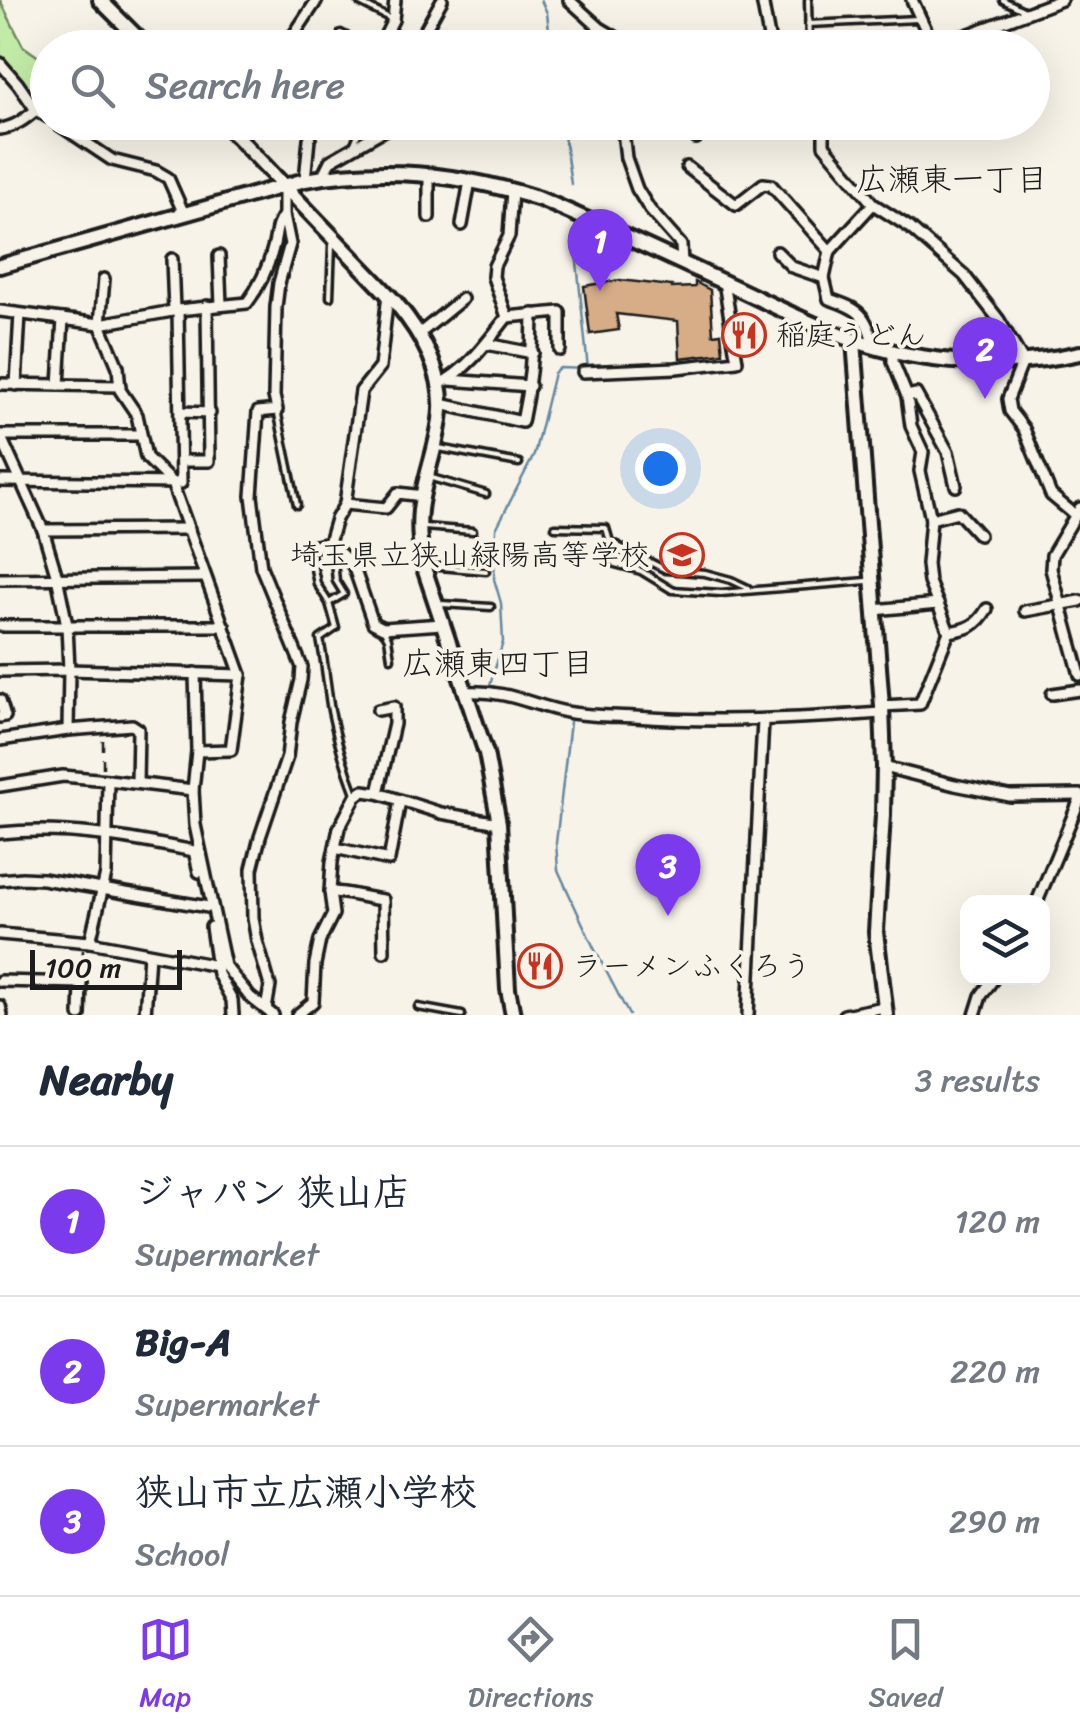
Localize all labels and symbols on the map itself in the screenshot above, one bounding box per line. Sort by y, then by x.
district label: 広瀬東一丁目 [856,151,1048,208]
pin: 1 [568,208,632,291]
place label: 稲庭うどん [776,308,927,362]
restaurant icon: 稲庭うどん [721,312,767,358]
pin: 2 [952,316,1018,399]
your location [635,443,686,494]
place label: 埼玉県立狭山緑陽高等学校 [290,528,650,582]
school or university icon: 埼玉県立狭山緑陽高等学校 [659,532,705,578]
district label: 広瀬東四丁目 [402,635,594,692]
pin: 3 [636,834,700,916]
place label: ラーメンふくろう [572,939,811,993]
restaurant icon: ラーメンふくろう [517,943,563,989]
scale bar [30,945,182,990]

